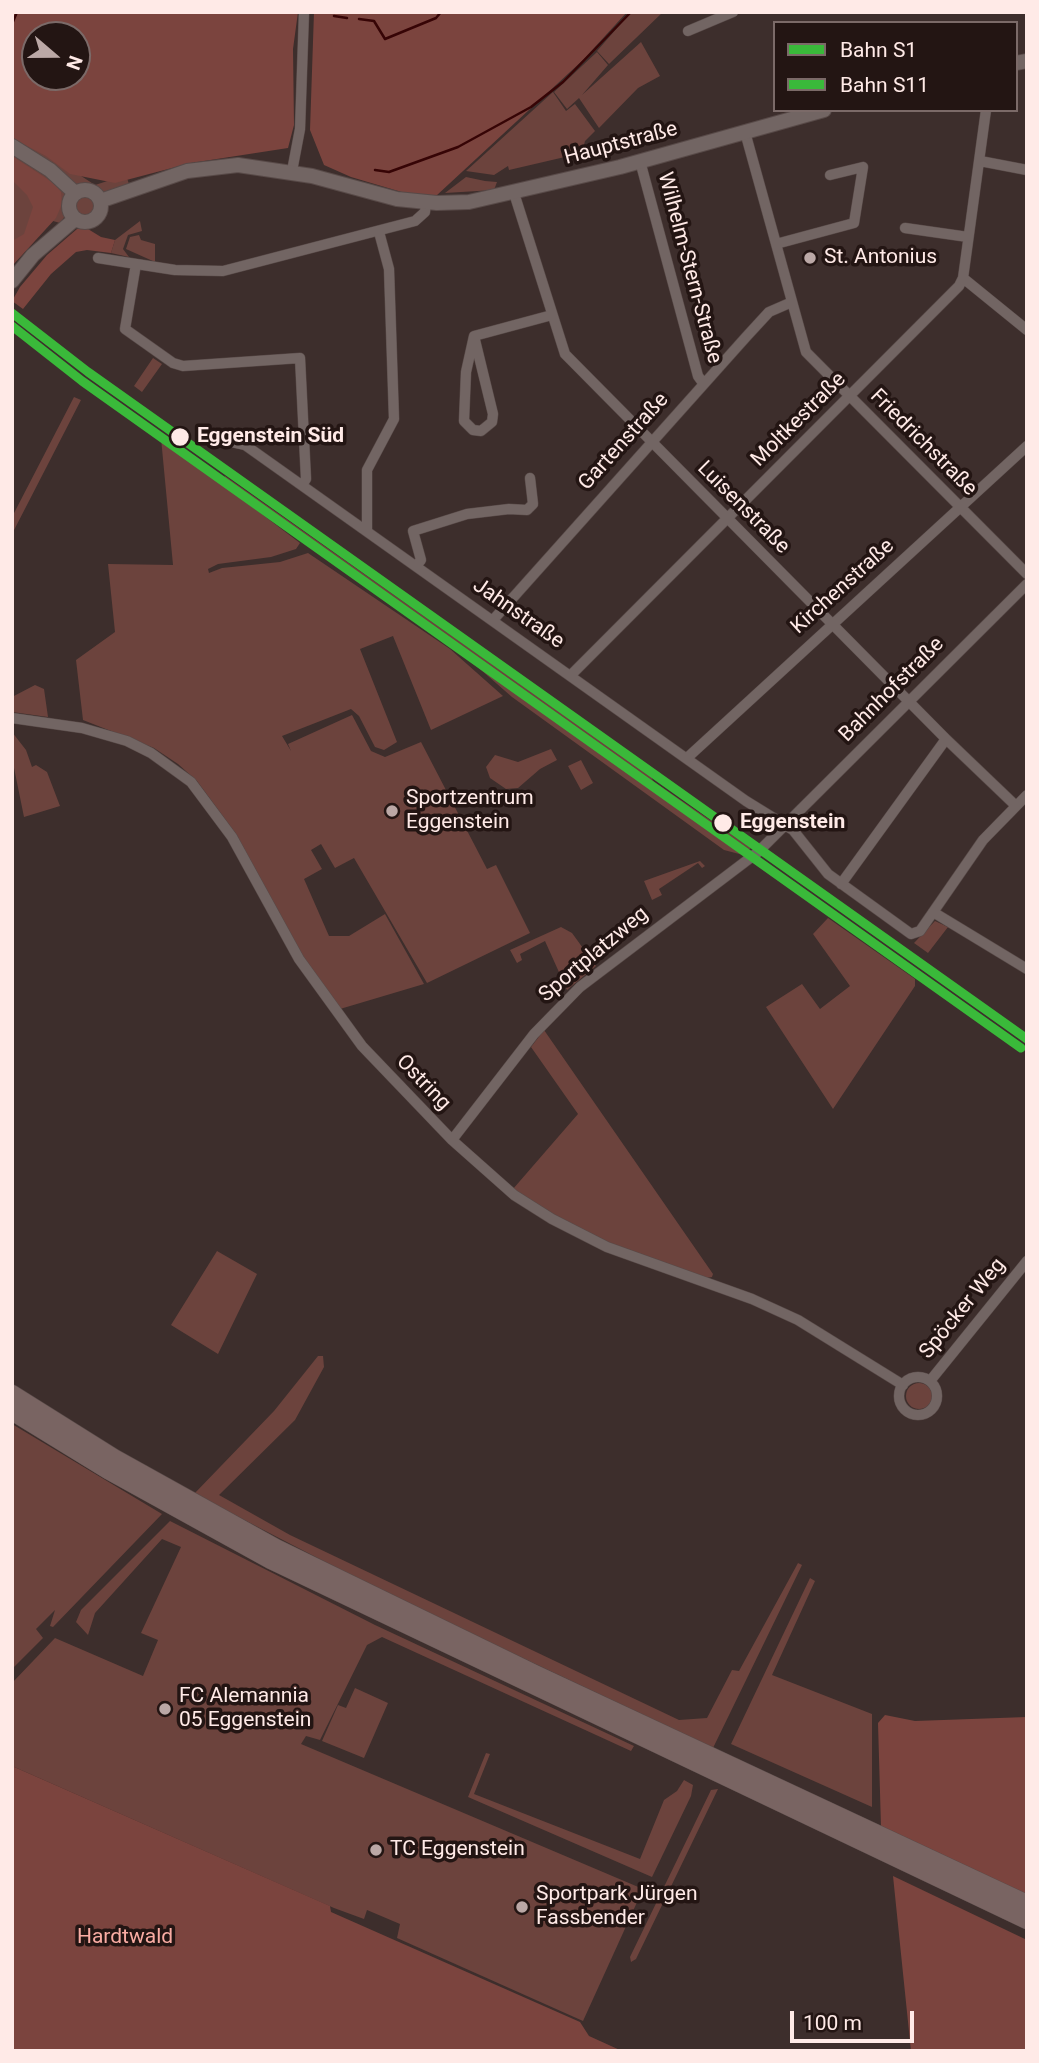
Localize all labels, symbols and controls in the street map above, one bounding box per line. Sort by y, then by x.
north arrow [21,21,91,91]
legend [773,21,1018,112]
text: Bahn S1 [840,38,917,62]
text: N [61,52,87,73]
text: Bahn S11 [840,73,929,97]
street label: Hauptstraße [562,117,680,171]
street label: Wilhelm-Stern-Straße [651,170,727,366]
place label: St. Antonius [824,245,937,271]
marker: St. Antonius [802,250,818,266]
street label: Moltkestraße [746,367,852,473]
street label: Friedrichstraße [864,384,982,502]
street label: Gartenstraße [574,388,674,496]
place label: Eggenstein Süd [197,424,344,450]
marker: Eggenstein Süd [169,426,191,448]
street label: Luisenstraße [691,456,795,560]
street label: Kirchenstraße [786,534,900,640]
street label: Jahnstraße [468,573,568,655]
street label: Bahnhofstraße [834,632,950,748]
place label: Sportzentrum Eggenstein [406,786,534,836]
marker: Sportzentrum Eggenstein [384,803,400,819]
place label: Eggenstein [740,810,845,836]
marker: Eggenstein [712,812,734,834]
street label: Sportplatzweg [534,902,654,1008]
street label: Ostring [390,1050,456,1116]
street label: Spöcker Weg [915,1254,1011,1364]
place label: FC Alemannia 05 Eggenstein [179,1684,311,1734]
marker: FC Alemannia 05 Eggenstein [157,1701,173,1717]
place label: TC Eggenstein [390,1837,525,1863]
marker: TC Eggenstein [368,1842,384,1858]
place label: Sportpark Jürgen Fassbender [536,1882,698,1932]
marker: Sportpark Jürgen Fassbender [514,1899,530,1915]
park label: Hardtwald [77,1925,173,1951]
scale bar [794,1996,918,2040]
text: 100 m [803,2011,862,2035]

